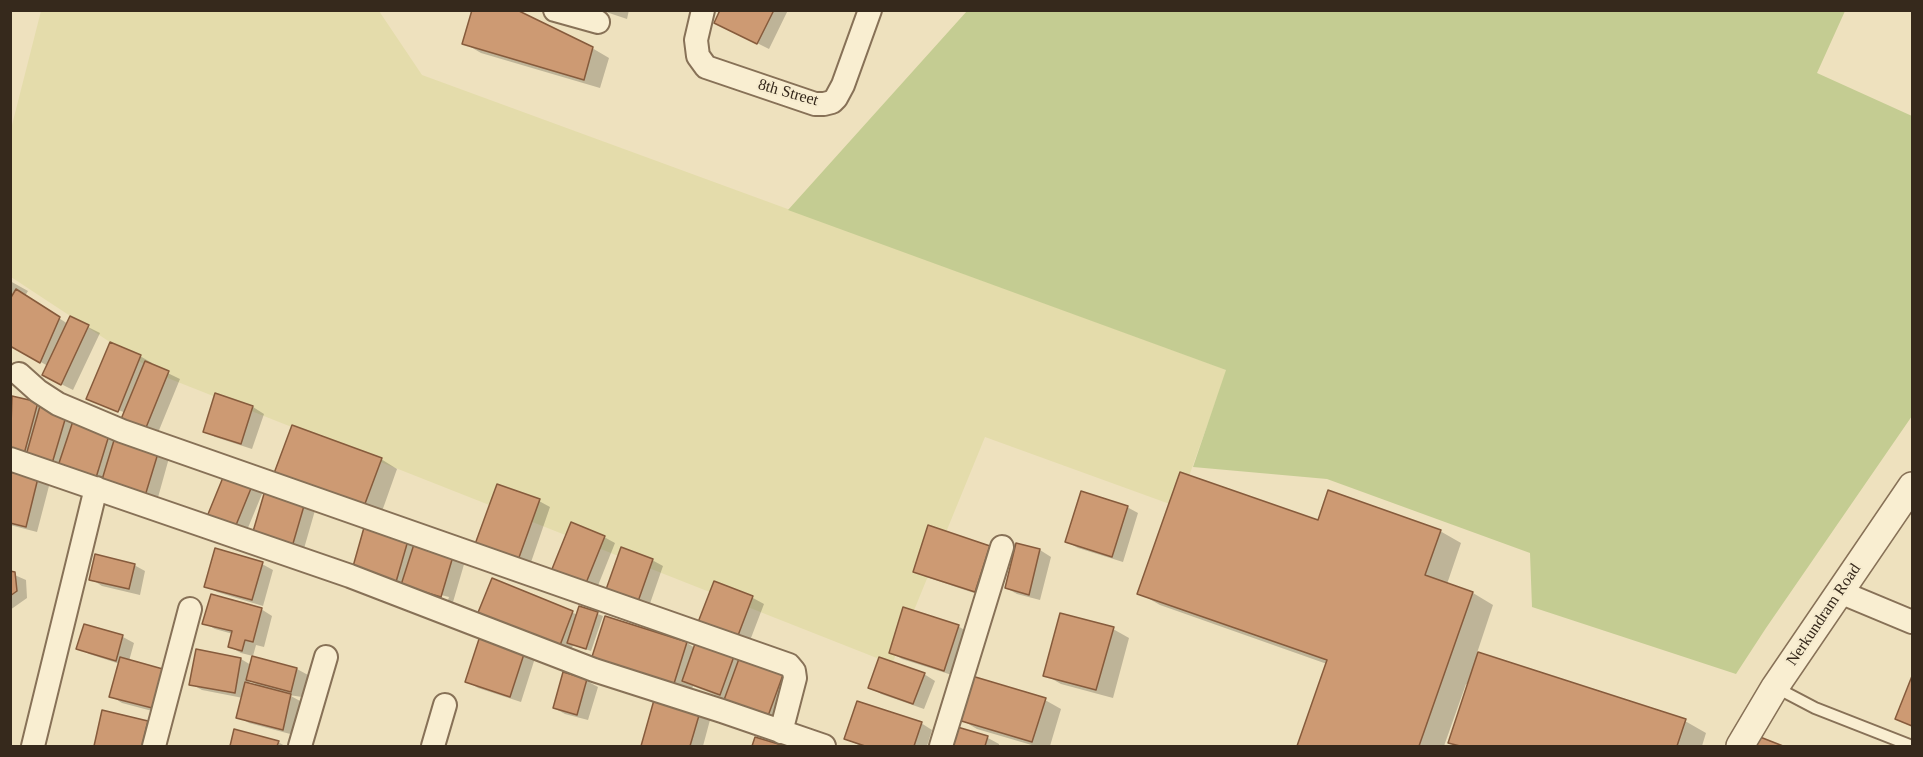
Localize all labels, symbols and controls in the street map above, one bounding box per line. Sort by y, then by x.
street label: 8th Street [756,75,820,111]
street label: Nerkundram Road [1783,560,1865,670]

